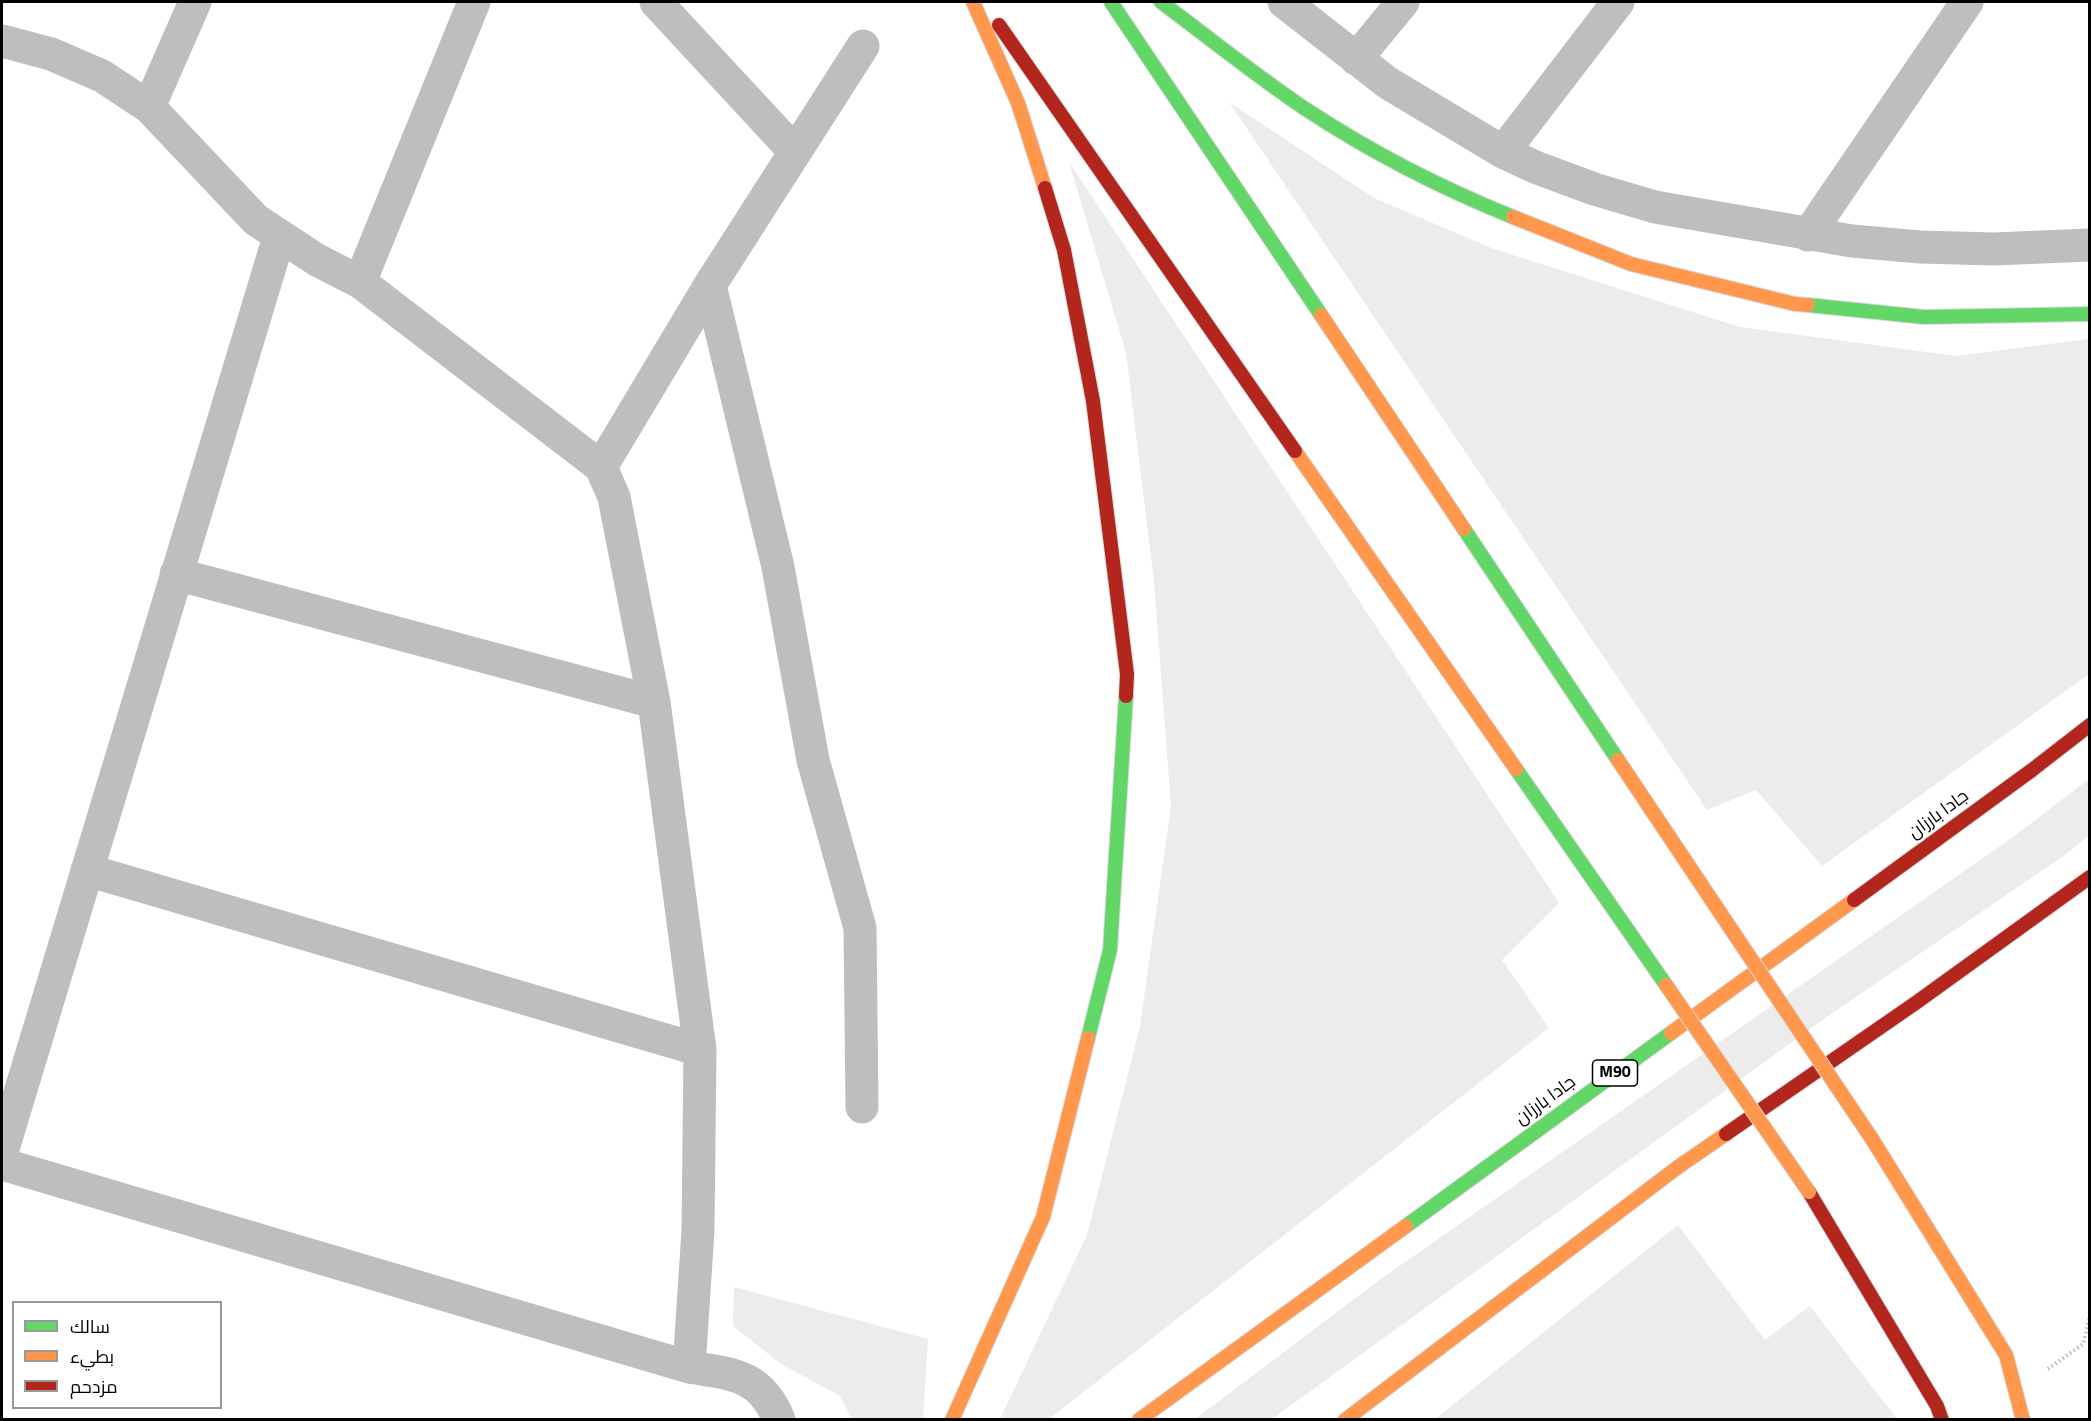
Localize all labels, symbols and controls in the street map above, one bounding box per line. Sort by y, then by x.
street label: جادا بارزان [1905,786,1973,844]
road number: M90 [1592,1060,1638,1086]
street label: جادا بارزان [1512,1072,1580,1130]
legend [12,1301,222,1409]
text: سالك [70,1313,110,1340]
text: بطيء [70,1343,114,1370]
text: مزدحم [70,1373,118,1400]

